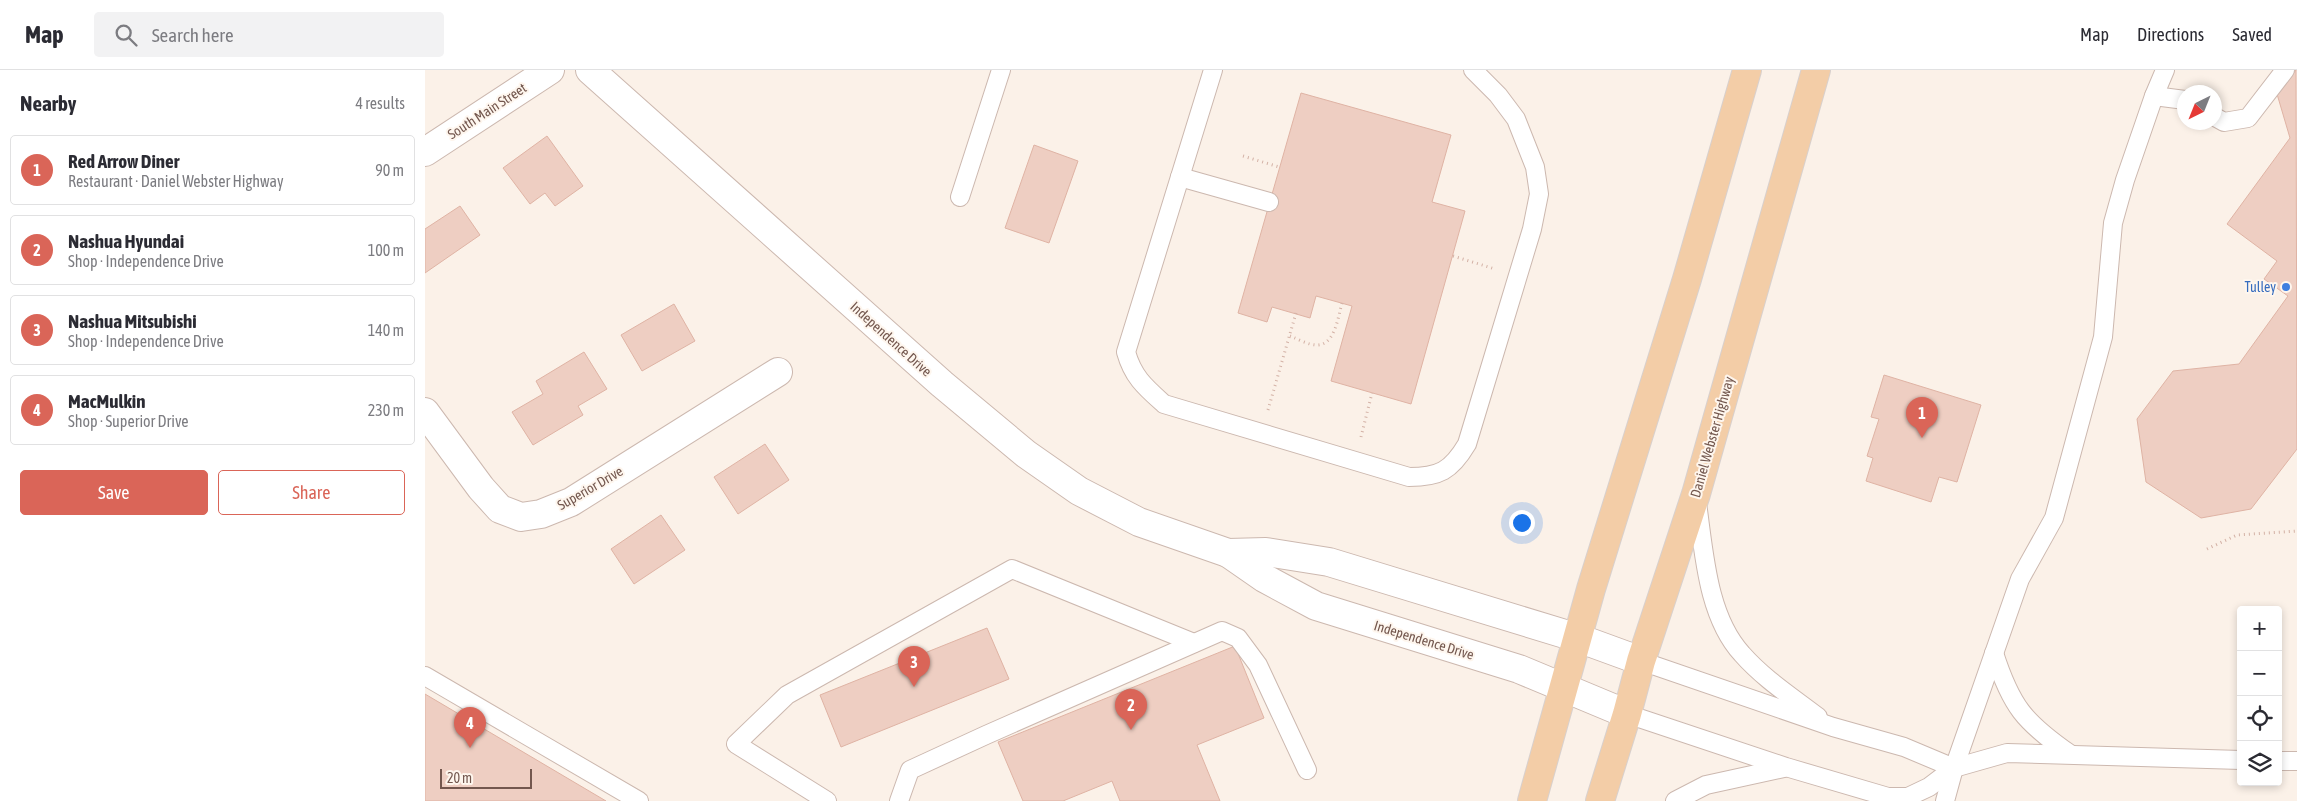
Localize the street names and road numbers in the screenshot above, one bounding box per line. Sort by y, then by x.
street label: South Main Street [445,80,529,142]
street label: Independence Drive [847,298,935,380]
street label: Daniel Webster Highway [1687,375,1737,499]
street label: Superior Drive [554,463,626,513]
street label: Independence Drive [1372,617,1476,663]

